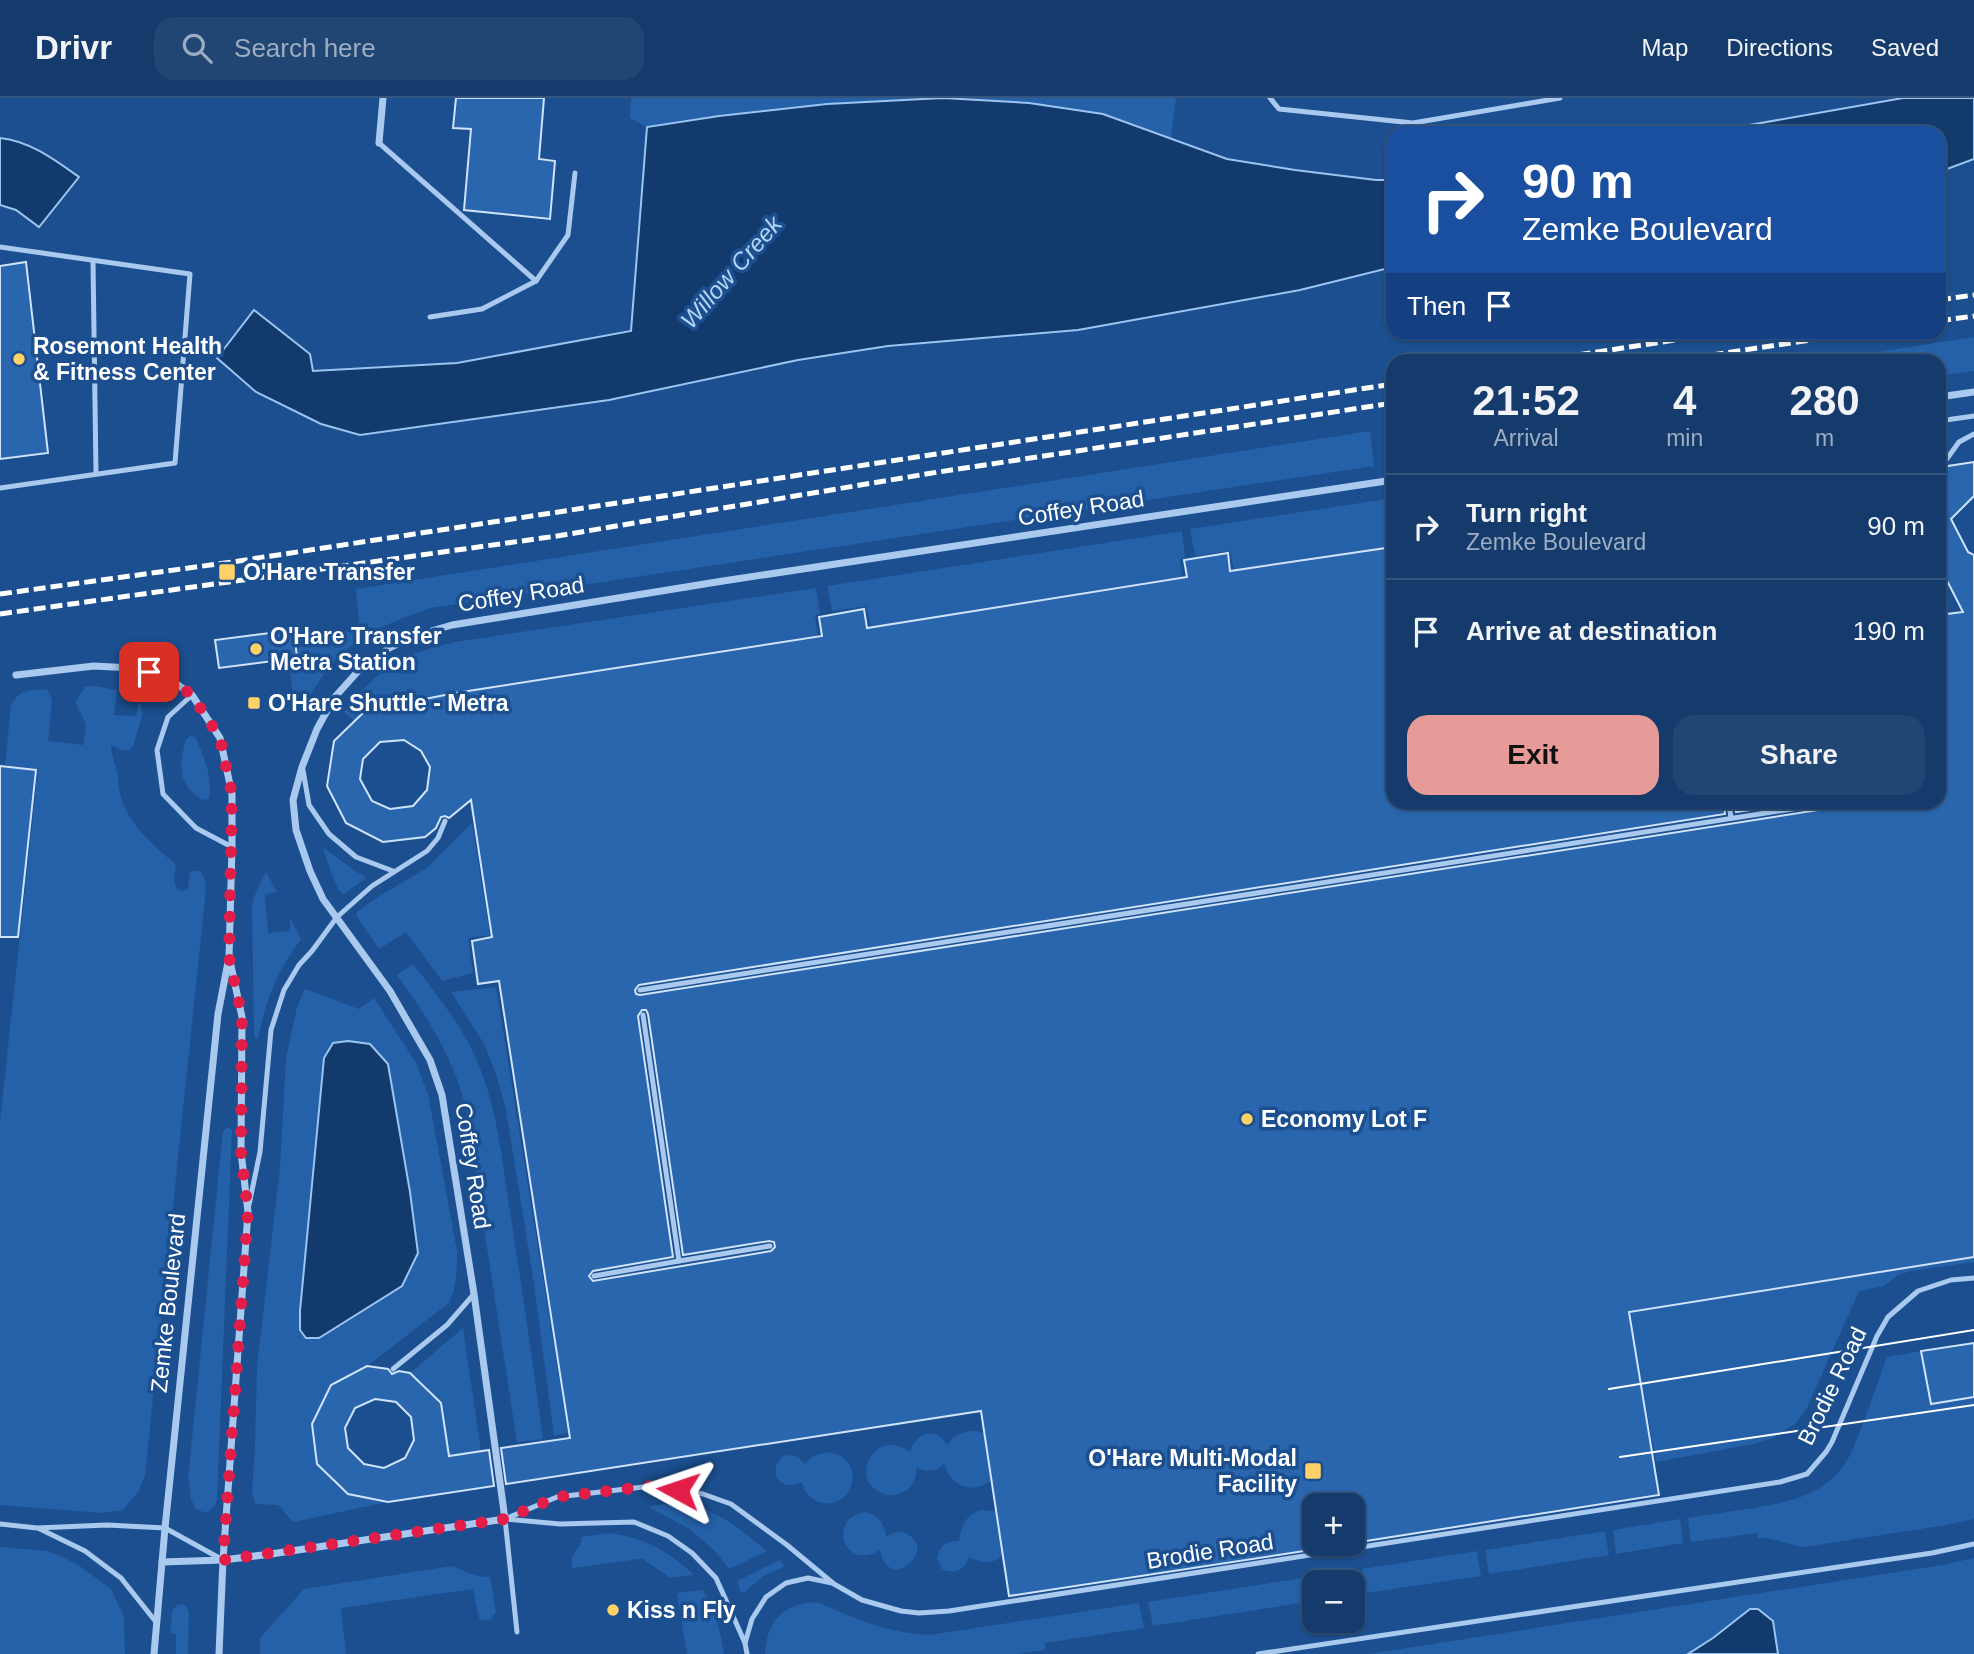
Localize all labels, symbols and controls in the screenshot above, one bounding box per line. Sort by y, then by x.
search box [154,17,644,80]
text: Drivr [35,29,112,66]
icon: search [178,29,216,67]
text: Search here [234,33,376,63]
text: Map [1642,34,1688,61]
text: Directions [1726,34,1833,61]
text: Saved [1871,34,1939,61]
icon: right [1407,154,1498,245]
text: 90 m [1522,154,1634,208]
water label: Willow Creek [675,209,788,334]
text: Zemke Boulevard [1522,211,1773,247]
icon: arrive [1480,287,1518,325]
text: Then [1407,291,1466,321]
place label: Rosemont Health & Fitness Center [33,333,222,385]
marker: Rosemont Health & Fitness Center [11,351,27,367]
text: 21:52 [1472,377,1580,424]
text: 4 [1673,377,1696,424]
text: 280 [1790,377,1860,424]
text: Arrival [1493,425,1559,451]
text: min [1666,425,1703,451]
text: m [1815,425,1834,451]
street label: Coffey Road [1016,485,1146,531]
text: Turn right [1466,498,1587,528]
icon: right [1407,508,1445,546]
text: 90 m [1867,511,1925,541]
text: Zemke Boulevard [1466,529,1646,555]
place label: O'Hare Transfer [243,559,415,585]
marker: O'Hare Transfer [217,562,237,582]
street label: Coffey Road [456,571,586,617]
icon: arrive [1407,613,1445,651]
text: Arrive at destination [1466,616,1717,646]
text: 190 m [1853,616,1925,646]
place label: O'Hare Transfer Metra Station [270,623,442,675]
marker: O'Hare Transfer Metra Station [248,641,264,657]
pin [119,642,179,702]
icon: arrive [130,653,168,691]
place label: O'Hare Shuttle - Metra [268,690,509,716]
marker: O'Hare Shuttle - Metra [246,695,262,711]
button: Exit [1407,715,1659,795]
button: Share [1673,715,1925,795]
street label: Coffey Road [450,1101,496,1231]
place label: Economy Lot F [1261,1106,1427,1132]
marker: Economy Lot F [1239,1111,1255,1127]
street label: Zemke Boulevard [146,1212,190,1394]
street label: Brodie Road [1792,1323,1872,1449]
place label: O'Hare Multi-Modal Facility [1088,1445,1297,1497]
position arrow [641,1453,715,1527]
marker: O'Hare Multi-Modal Facility [1303,1461,1323,1481]
map controls [1302,1493,1365,1633]
button: + [1302,1493,1365,1556]
street label: Brodie Road [1145,1528,1275,1574]
button: − [1302,1570,1365,1633]
place label: Kiss n Fly [627,1597,736,1623]
marker: Kiss n Fly [605,1602,621,1618]

